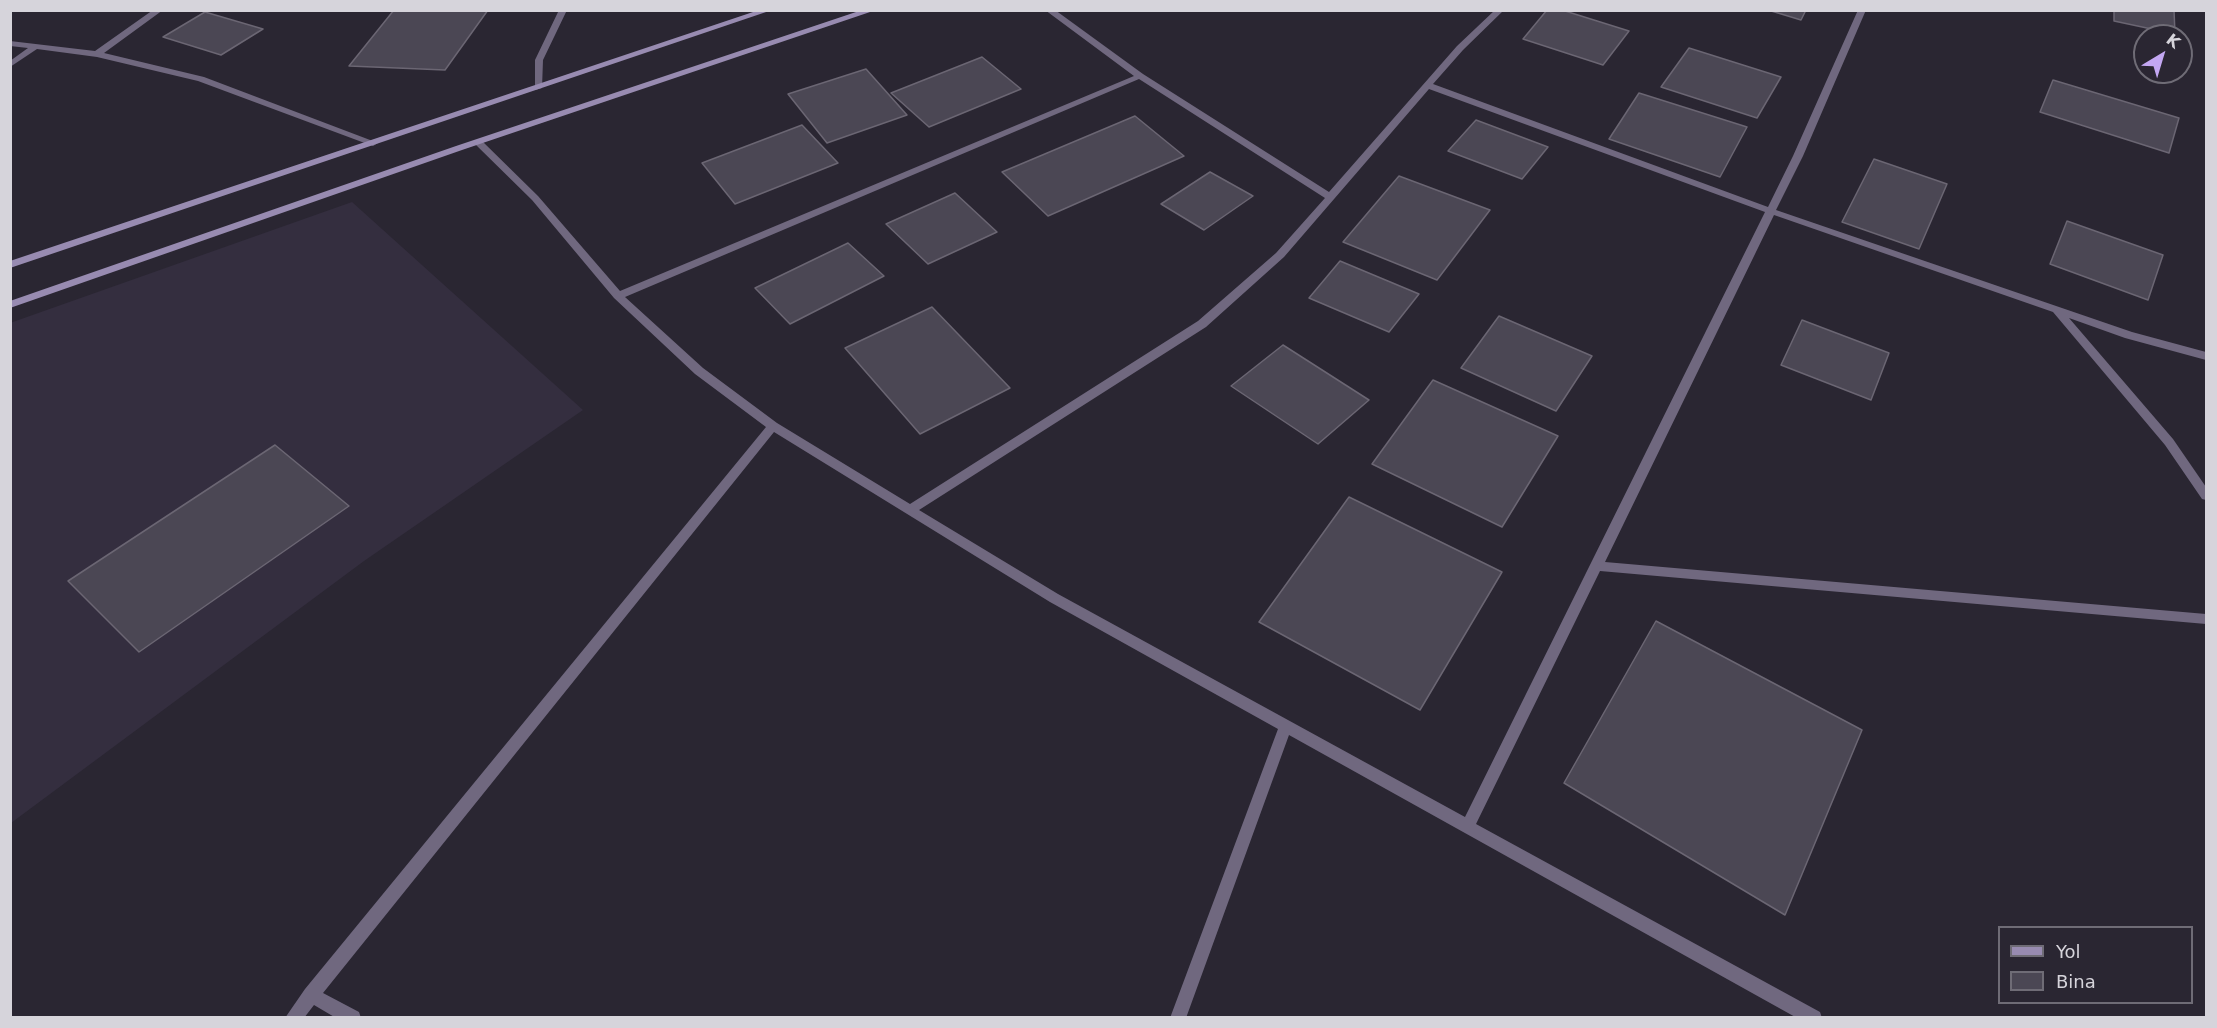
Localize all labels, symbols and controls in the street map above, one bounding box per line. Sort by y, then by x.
north arrow [2133,24,2193,84]
text: K [2162,30,2184,52]
legend [1998,926,2193,1004]
text: Yol [2056,941,2081,962]
text: Bina [2056,971,2096,992]

